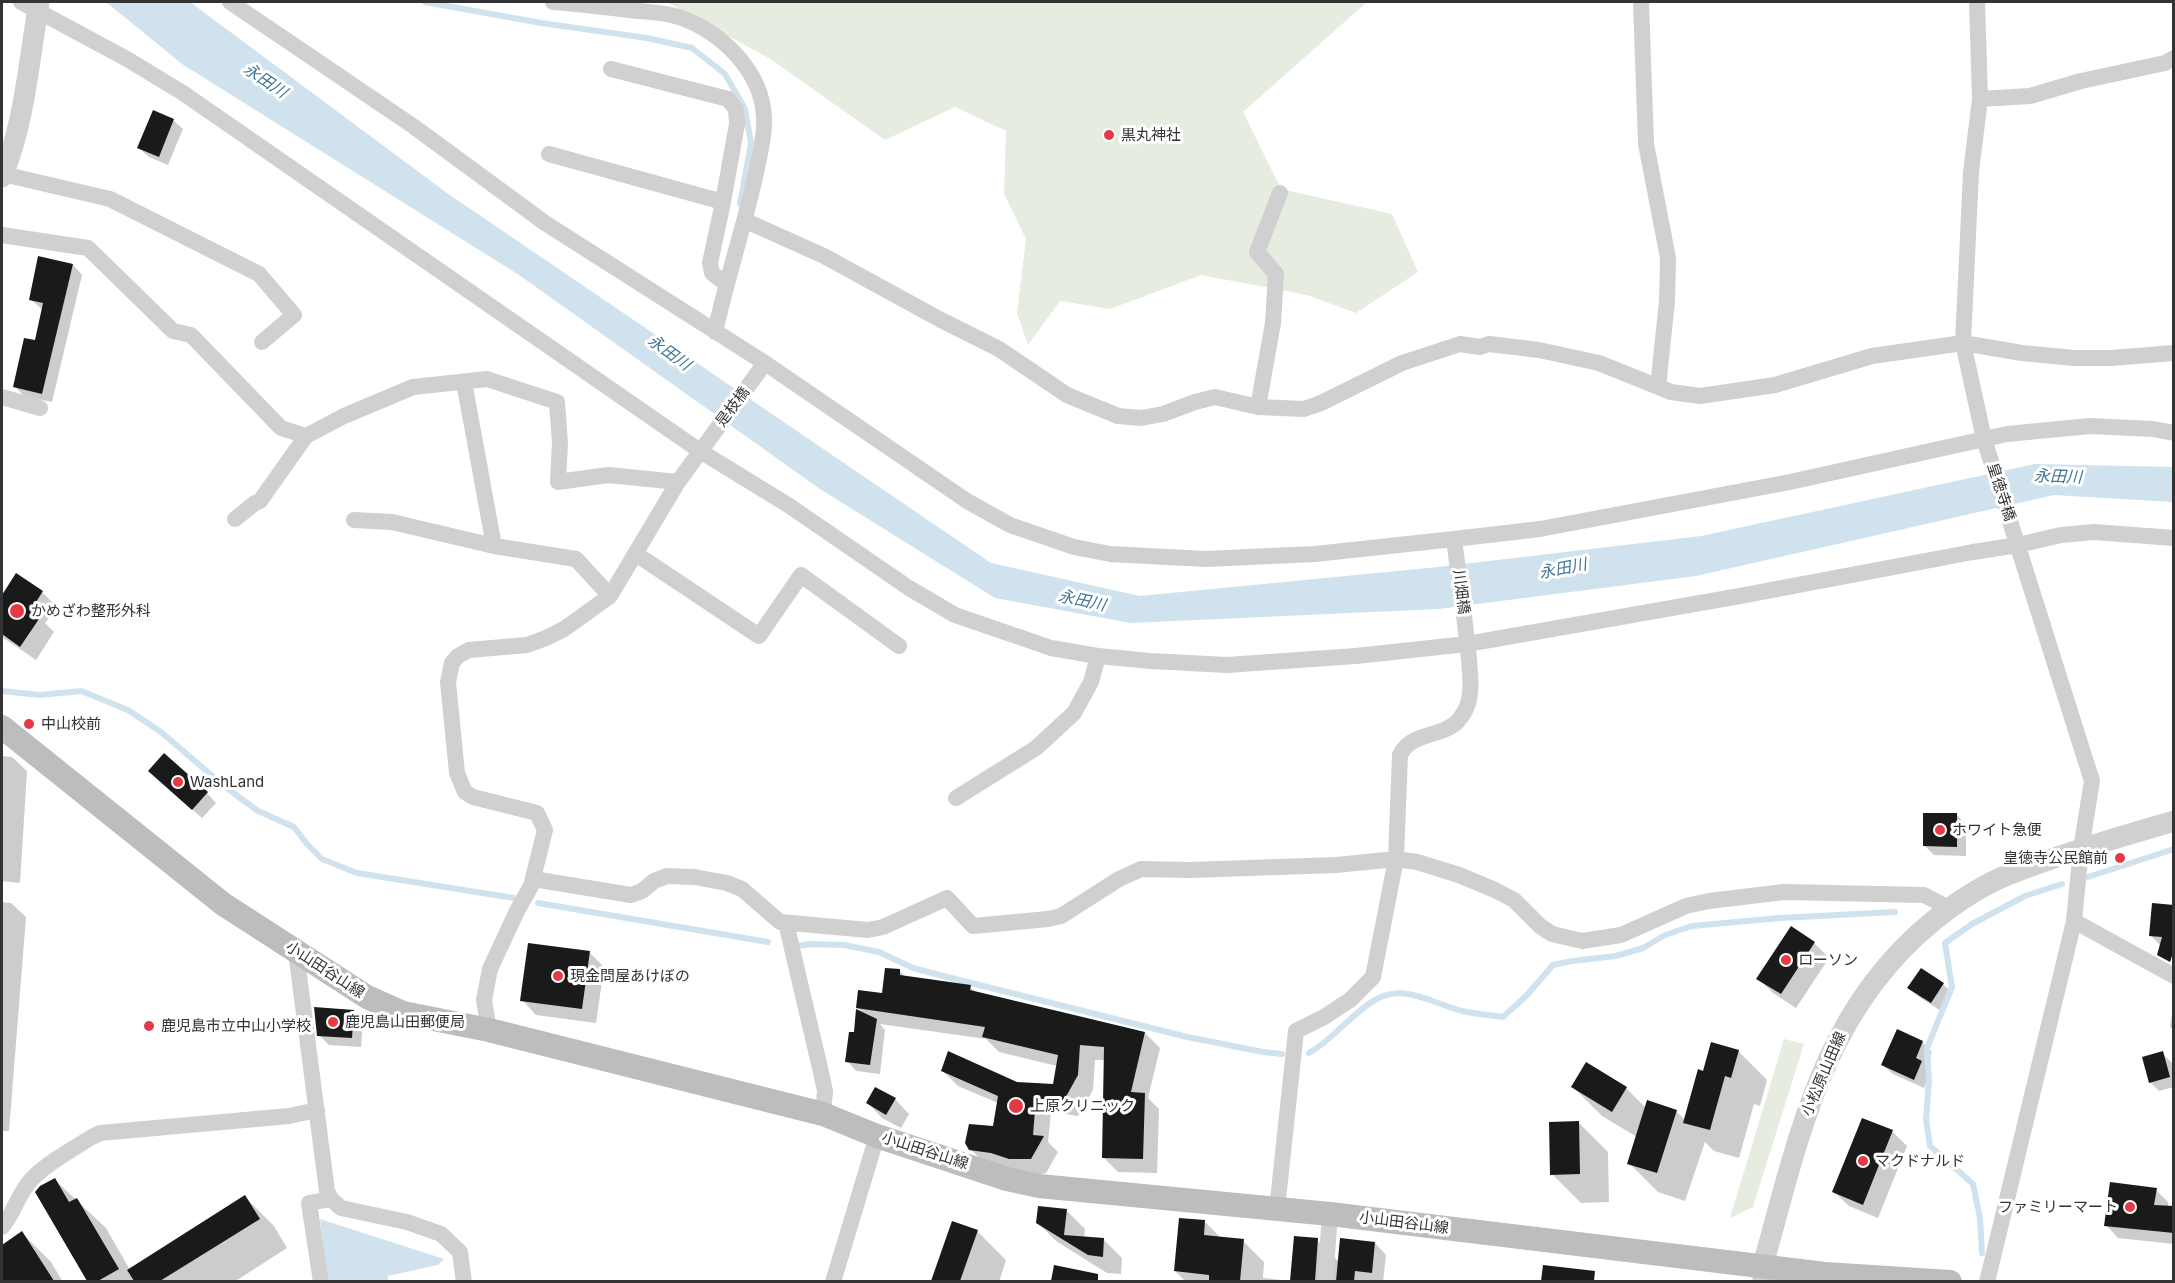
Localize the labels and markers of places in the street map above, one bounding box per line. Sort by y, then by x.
place label: 黒丸神社 [1121,126,1181,144]
marker: 黒丸神社 [1102,128,1116,142]
marker: かめざわ整形外科 [8,602,26,620]
place label: かめざわ整形外科 [31,602,151,620]
place label: 中山校前 [41,715,101,733]
marker: 中山校前 [22,717,36,731]
place label: WashLand [190,773,264,791]
marker: WashLand [171,775,185,789]
place label: ホワイト急便 [1952,821,2042,839]
marker: ホワイト急便 [1933,823,1947,837]
place label: 皇徳寺公民館前 [2003,849,2108,867]
marker: 皇徳寺公民館前 [2113,851,2127,865]
place label: ローソン [1798,951,1858,969]
marker: ローソン [1779,953,1793,967]
place label: 現金問屋あけぼの [570,967,690,985]
marker: 現金問屋あけぼの [551,969,565,983]
place label: 鹿児島山田郵便局 [345,1013,465,1031]
marker: 鹿児島山田郵便局 [326,1015,340,1029]
place label: 鹿児島市立中山小学校 [161,1017,311,1035]
marker: 鹿児島市立中山小学校 [142,1019,156,1033]
marker: 上原クリニック [1007,1097,1025,1115]
place label: 上原クリニック [1030,1097,1135,1115]
place label: マクドナルド [1875,1152,1965,1170]
marker: マクドナルド [1856,1154,1870,1168]
place label: ファミリーマート [1998,1198,2118,1216]
marker: ファミリーマート [2123,1200,2137,1214]

